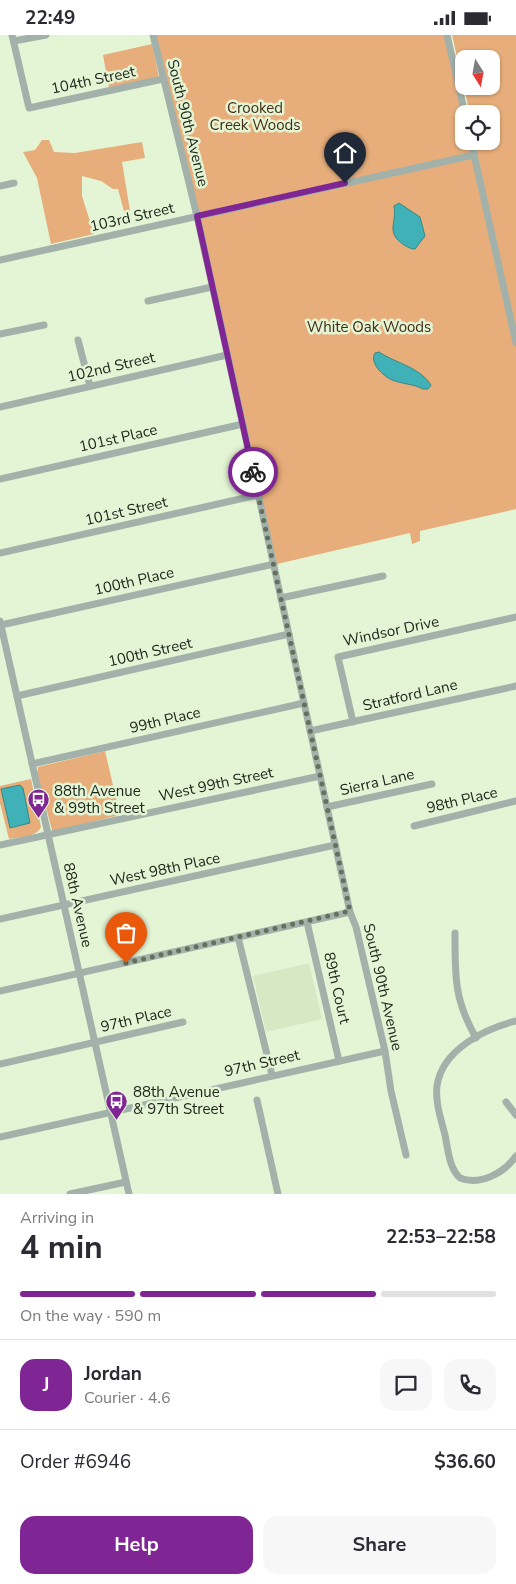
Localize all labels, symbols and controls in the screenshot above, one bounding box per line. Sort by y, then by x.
text: 22:49 [25,5,75,31]
north arrow [455,50,500,95]
map controls [455,50,500,150]
street label: South 90th Avenue [163,57,213,189]
street label: 104th Street [49,61,138,99]
park label: Crooked Creek Woods [210,98,300,135]
button: locate [455,105,500,150]
pin [324,132,366,183]
icon: home [331,139,359,167]
street label: 103rd Street [88,197,177,236]
park label: White Oak Woods [307,317,431,337]
street label: 102nd Street [65,347,157,387]
street label: 101st Place [77,419,159,457]
courier [228,447,278,497]
icon: bike [239,458,267,486]
street label: 101st Street [83,492,170,530]
street label: 100th Place [92,562,176,600]
street label: Windsor Drive [341,611,441,651]
street label: 100th Street [106,632,195,671]
street label: Stratford Lane [361,674,459,716]
street label: 99th Place [128,702,202,738]
street label: West 99th Street [157,762,276,806]
street label: Sierra Lane [338,764,416,800]
place label: 88th Avenue & 99th Street [54,781,146,818]
street label: 98th Place [425,782,499,818]
bus stop icon: 88th Avenue & 99th Street [26,788,50,819]
street label: West 98th Place [108,848,222,890]
street label: 88th Avenue [59,861,97,949]
pin [105,912,147,963]
icon: bag [112,919,140,947]
street label: South 90th Avenue [359,921,407,1053]
street label: 89th Court [319,950,355,1027]
street label: 97th Place [99,1001,173,1037]
street label: 97th Street [222,1044,302,1081]
place label: 88th Avenue & 97th Street [133,1082,225,1119]
bus stop icon: 88th Avenue & 97th Street [105,1089,129,1120]
text: Arriving in [20,1207,94,1229]
text: 22:53–22:58 [386,1224,496,1250]
text: 4 min [20,1226,103,1269]
text: On the way · 590 m [20,1305,161,1327]
button: chat [380,1359,432,1411]
button: phone [444,1359,496,1411]
text: Jordan [84,1361,142,1387]
text: J [43,1372,49,1398]
text: Courier · 4.6 [84,1387,170,1409]
text: Order #6946 [20,1449,131,1475]
text: $36.60 [434,1449,496,1475]
button: Help [20,1516,253,1574]
button: Share [263,1516,496,1574]

